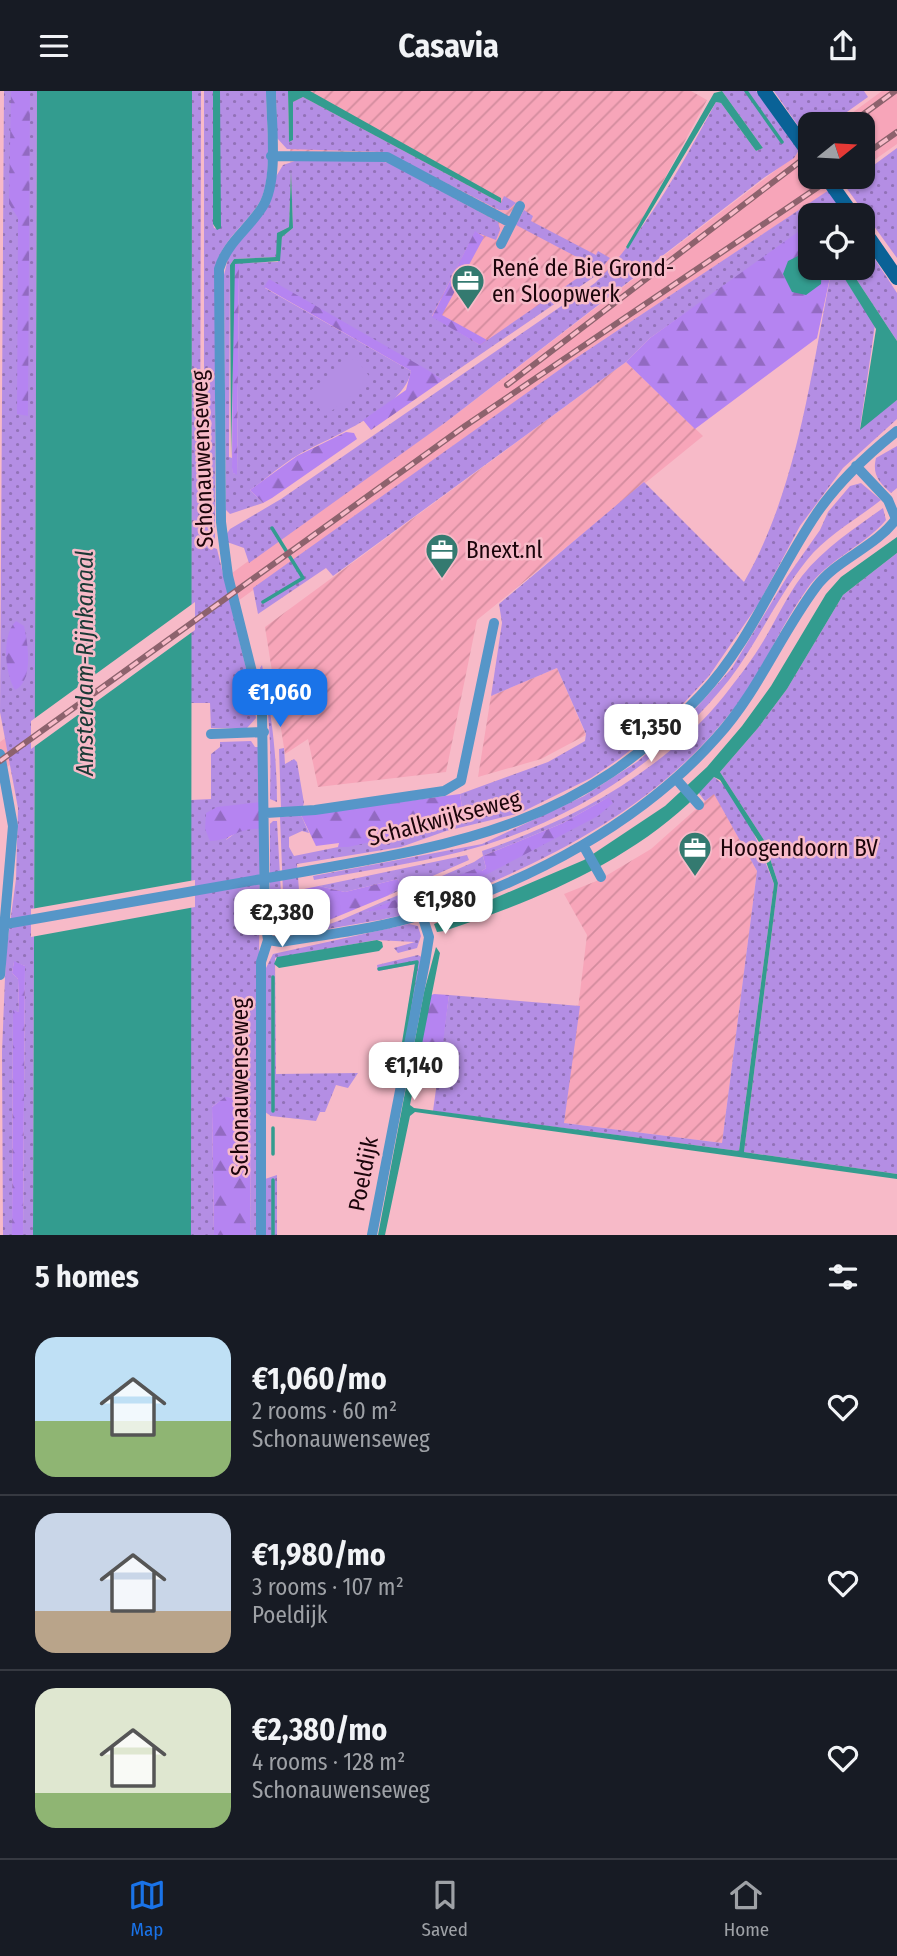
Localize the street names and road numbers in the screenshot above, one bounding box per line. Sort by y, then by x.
street label: Schonauwenseweg [185,369,219,548]
street label: Schalkwijkseweg [365,784,524,852]
street label: Schonauwenseweg [226,998,254,1176]
street label: Poeldijk [342,1134,384,1214]

